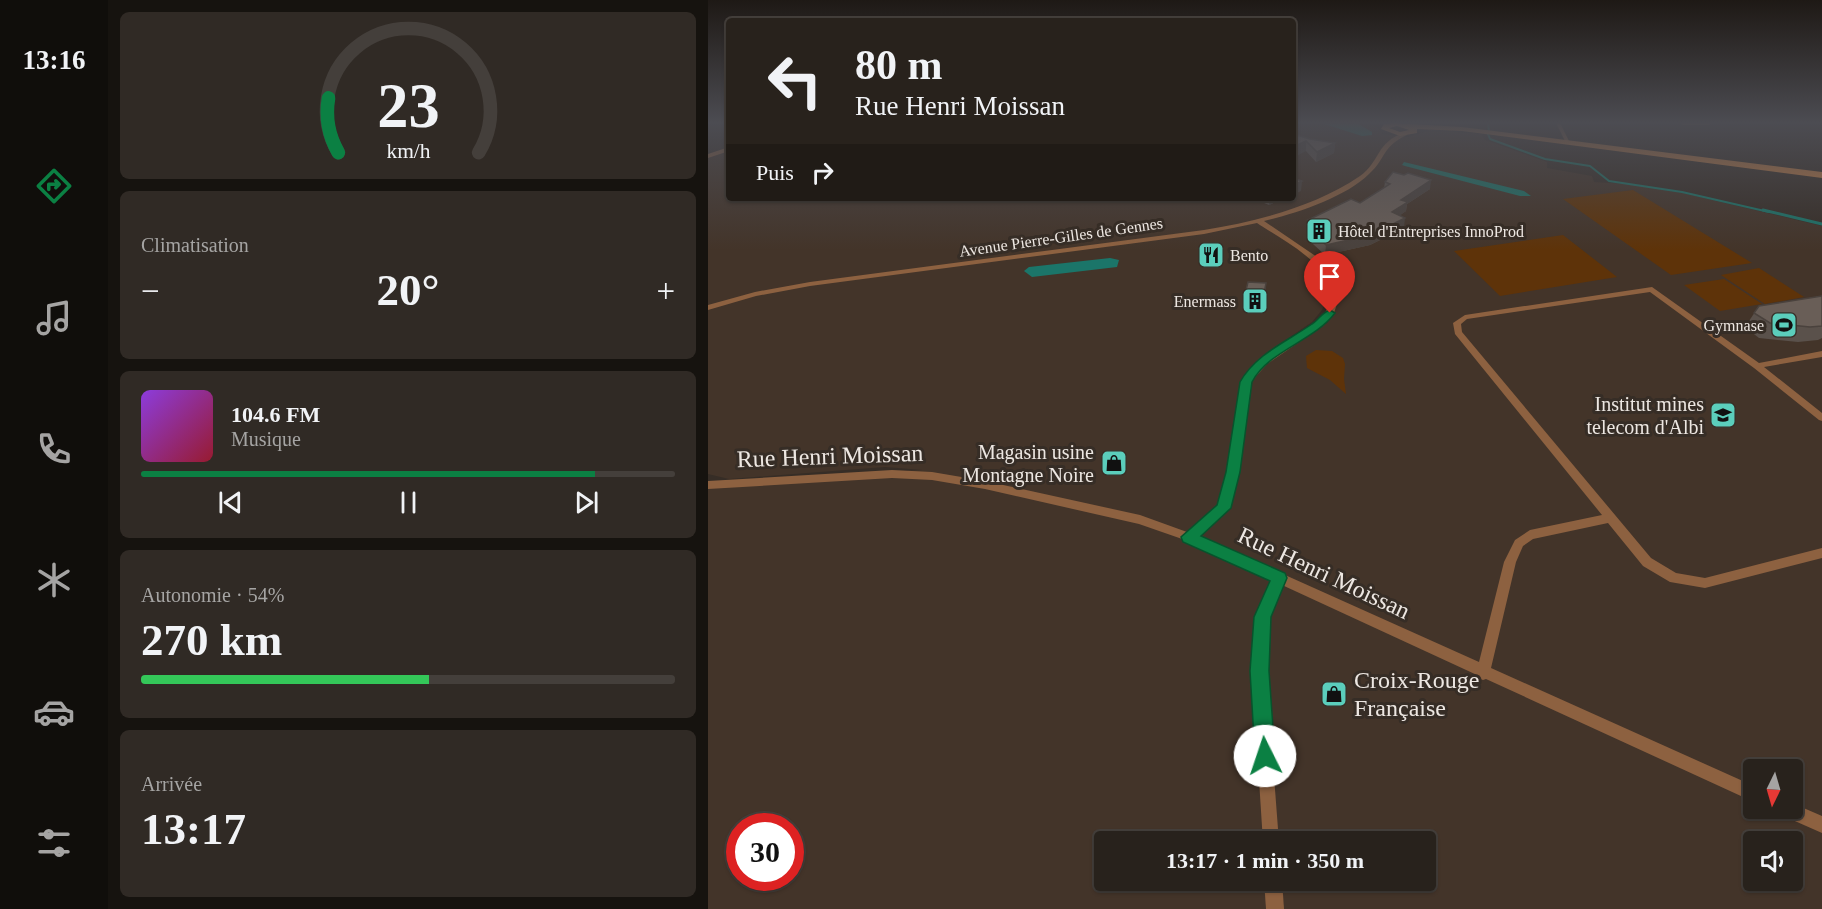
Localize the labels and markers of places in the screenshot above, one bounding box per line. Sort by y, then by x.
building icon: Hôtel d'Entreprises InnoProd [1304,216,1334,246]
place label: Hôtel d'Entreprises InnoProd [1338,223,1524,241]
restaurant icon: Bento [1196,240,1226,270]
place label: Bento [1230,247,1268,264]
pin [1304,251,1355,313]
building icon: Enermass [1240,286,1270,316]
place label: Enermass [1174,293,1236,310]
sports icon: Gymnase [1769,310,1799,340]
place label: Gymnase [1704,317,1764,335]
place label: Institut mines telecom d'Albi [1587,393,1704,438]
school or university icon: Institut mines telecom d'Albi [1708,400,1738,430]
place label: Magasin usine Montagne Noire [962,441,1094,487]
shop icon: Magasin usine Montagne Noire [1099,448,1129,478]
place label: Croix-Rouge Française [1354,667,1479,721]
shop icon: Croix-Rouge Française [1319,679,1349,709]

